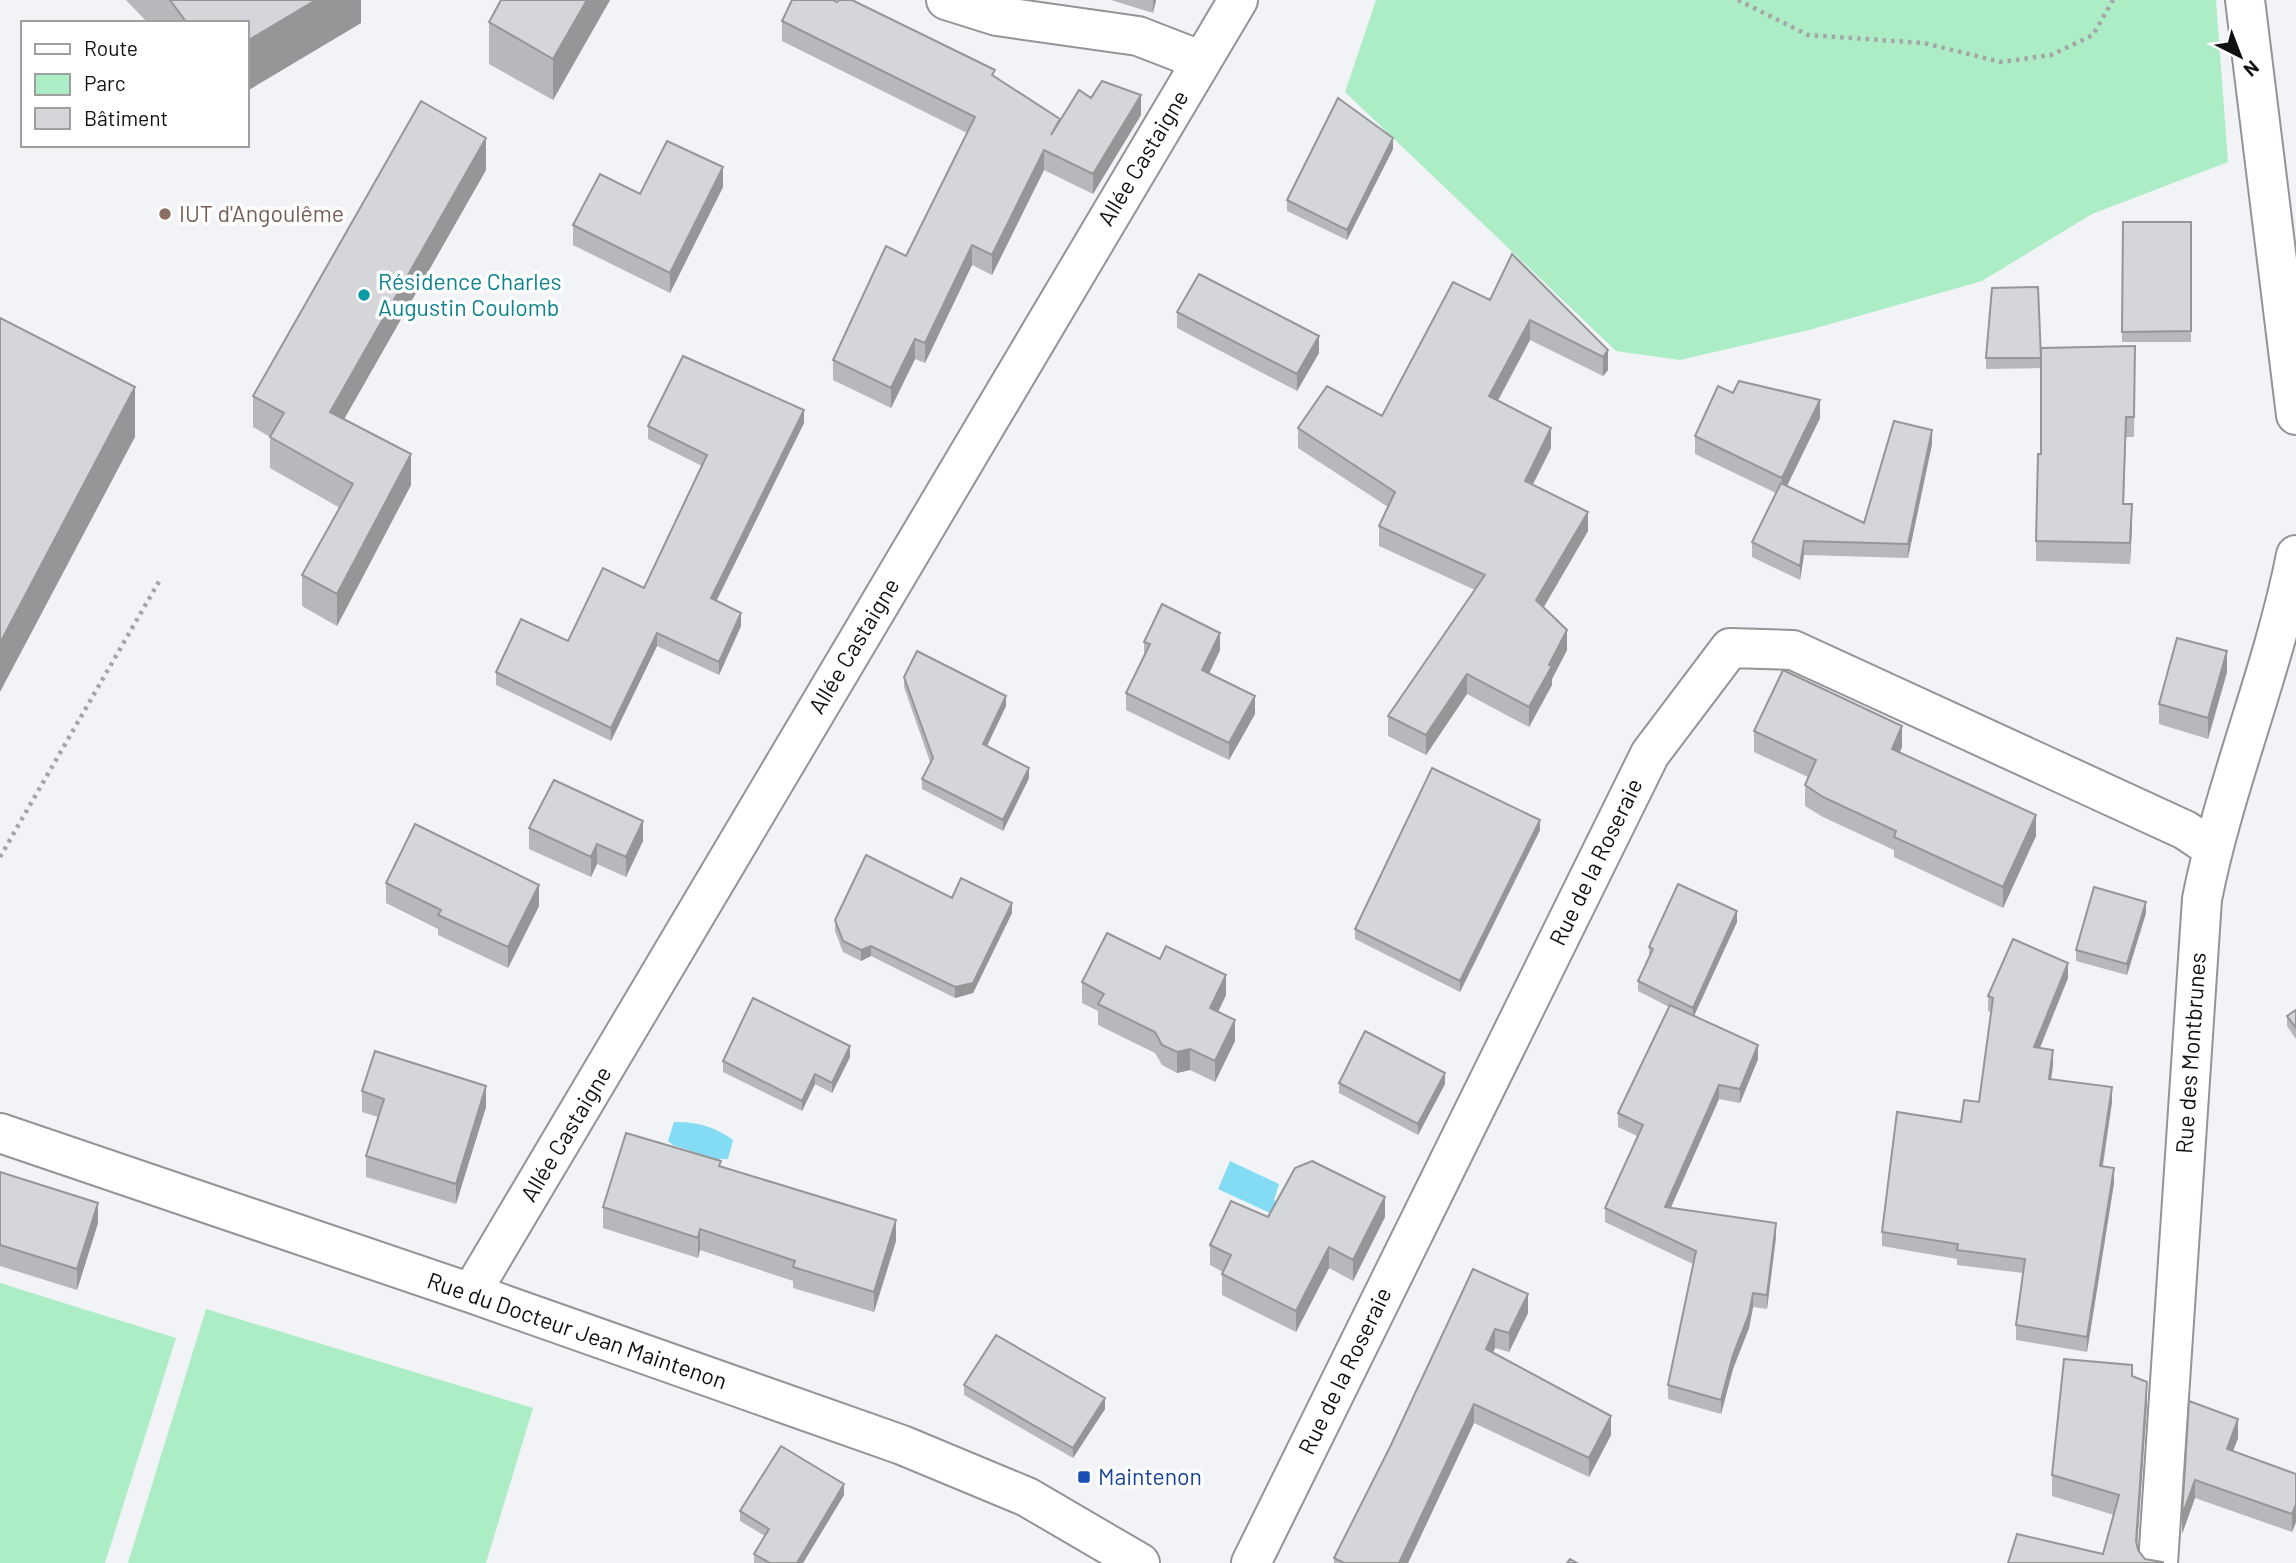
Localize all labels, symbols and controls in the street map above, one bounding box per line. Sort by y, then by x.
legend [21,21,248,147]
north arrow [2205,21,2275,91]
text: Route [84,35,138,60]
text: N [2239,56,2264,82]
text: Parc [84,70,126,95]
street label: Allée Castaigne [1091,85,1194,230]
text: Bâtiment [84,105,168,130]
place label: IUT d'Angoulême [179,199,344,227]
marker: IUT d'Angoulême [157,206,173,222]
place label: Résidence Charles Augustin Coulomb [378,267,562,321]
marker: Résidence Charles Augustin Coulomb [356,287,372,303]
street label: Allée Castaigne [802,573,905,718]
street label: Rue de la Roseraie [1543,773,1648,950]
street label: Rue des Montbrunes [2169,951,2211,1155]
street label: Allée Castaigne [514,1061,617,1206]
street label: Rue du Docteur Jean Maintenon [424,1266,731,1395]
street label: Rue de la Roseraie [1292,1282,1397,1459]
place label: Maintenon [1098,1462,1202,1490]
marker: Maintenon [1076,1469,1092,1485]

